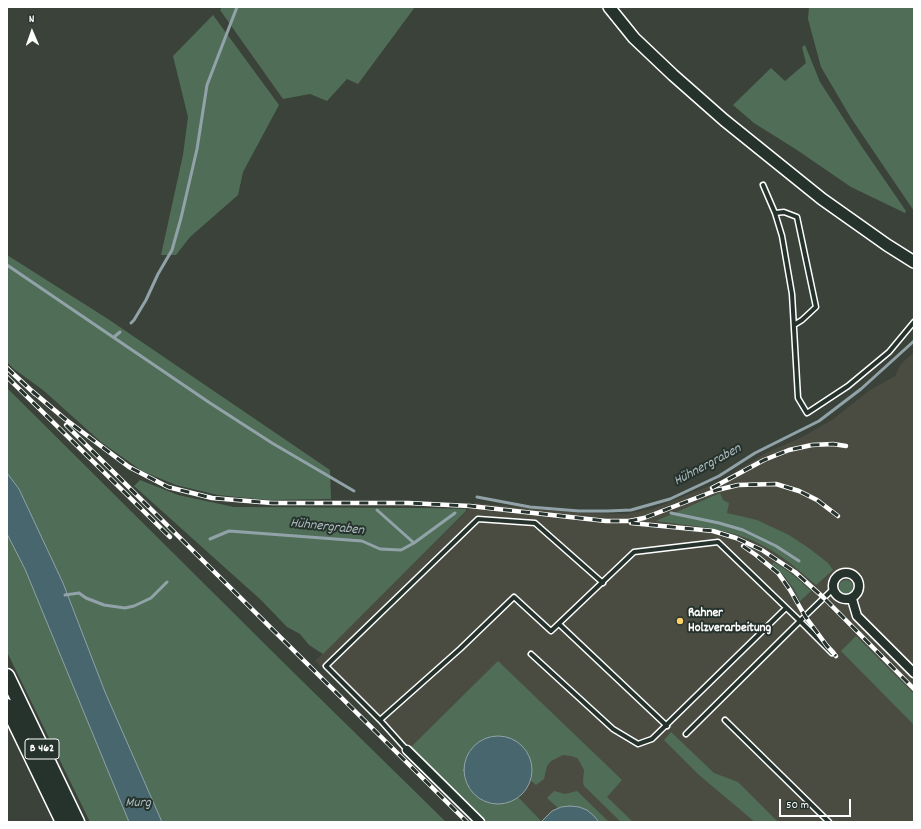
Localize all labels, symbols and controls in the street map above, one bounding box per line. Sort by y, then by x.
north arrow [12,12,52,52]
text: N [29,12,35,28]
water label: Hühnergraben [671,441,745,491]
water label: Hühnergraben [289,516,365,540]
place label: Rahner Holzverarbeitung [688,606,771,637]
marker: Rahner Holzverarbeitung [675,616,685,626]
road number: B 462 [25,739,59,759]
scale bar [781,791,853,817]
water label: Murg [125,796,151,812]
text: 50 m [786,797,809,814]

